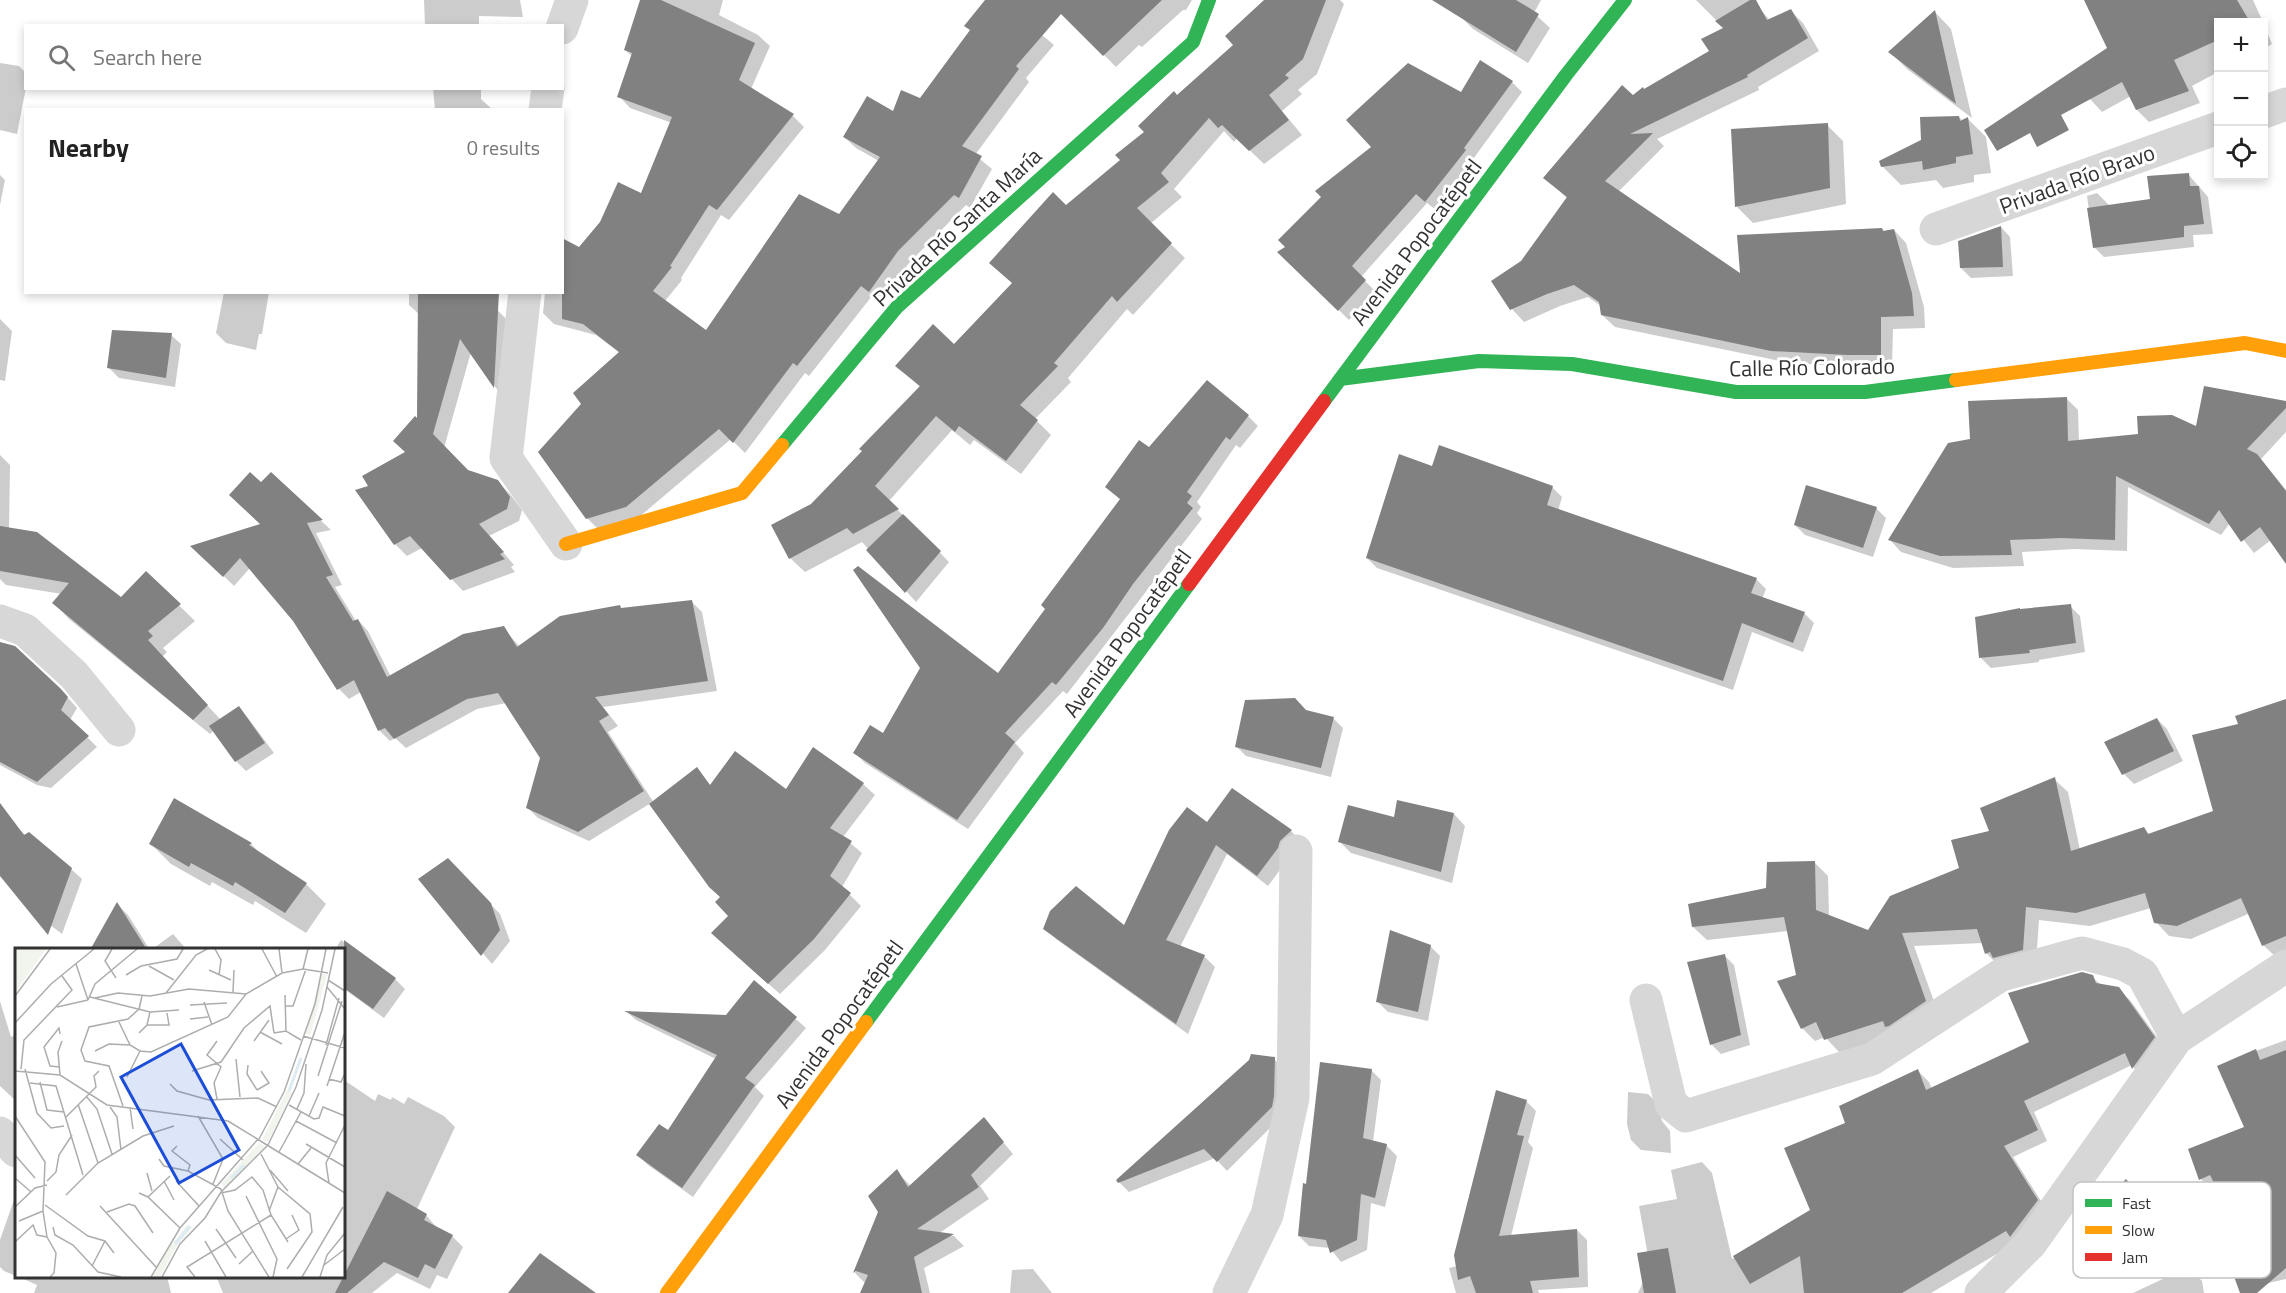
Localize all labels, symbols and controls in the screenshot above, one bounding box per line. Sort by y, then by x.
map controls [2214,18,2268,180]
button: + [2214,18,2268,72]
search box [24,24,564,90]
text: Search here [93,40,202,74]
icon: search [45,41,78,74]
button: − [2214,72,2268,126]
button: locate [2214,126,2268,180]
text: Nearby [48,128,129,167]
text: 0 results [467,132,540,163]
street label: Privada Río Bravo [1994,135,2160,223]
street label: Privada Río Santa María [865,139,1049,315]
street label: Avenida Popocatépetl [1342,152,1490,332]
street label: Calle Río Colorado [1729,349,1895,385]
street label: Avenida Popocatépetl [1054,542,1200,724]
street label: Avenida Popocatépetl [766,933,912,1115]
inset map [15,948,345,1278]
legend [2073,1182,2271,1278]
text: Fast [2122,1191,2151,1215]
text: Slow [2122,1218,2155,1242]
text: Jam [2122,1245,2148,1269]

